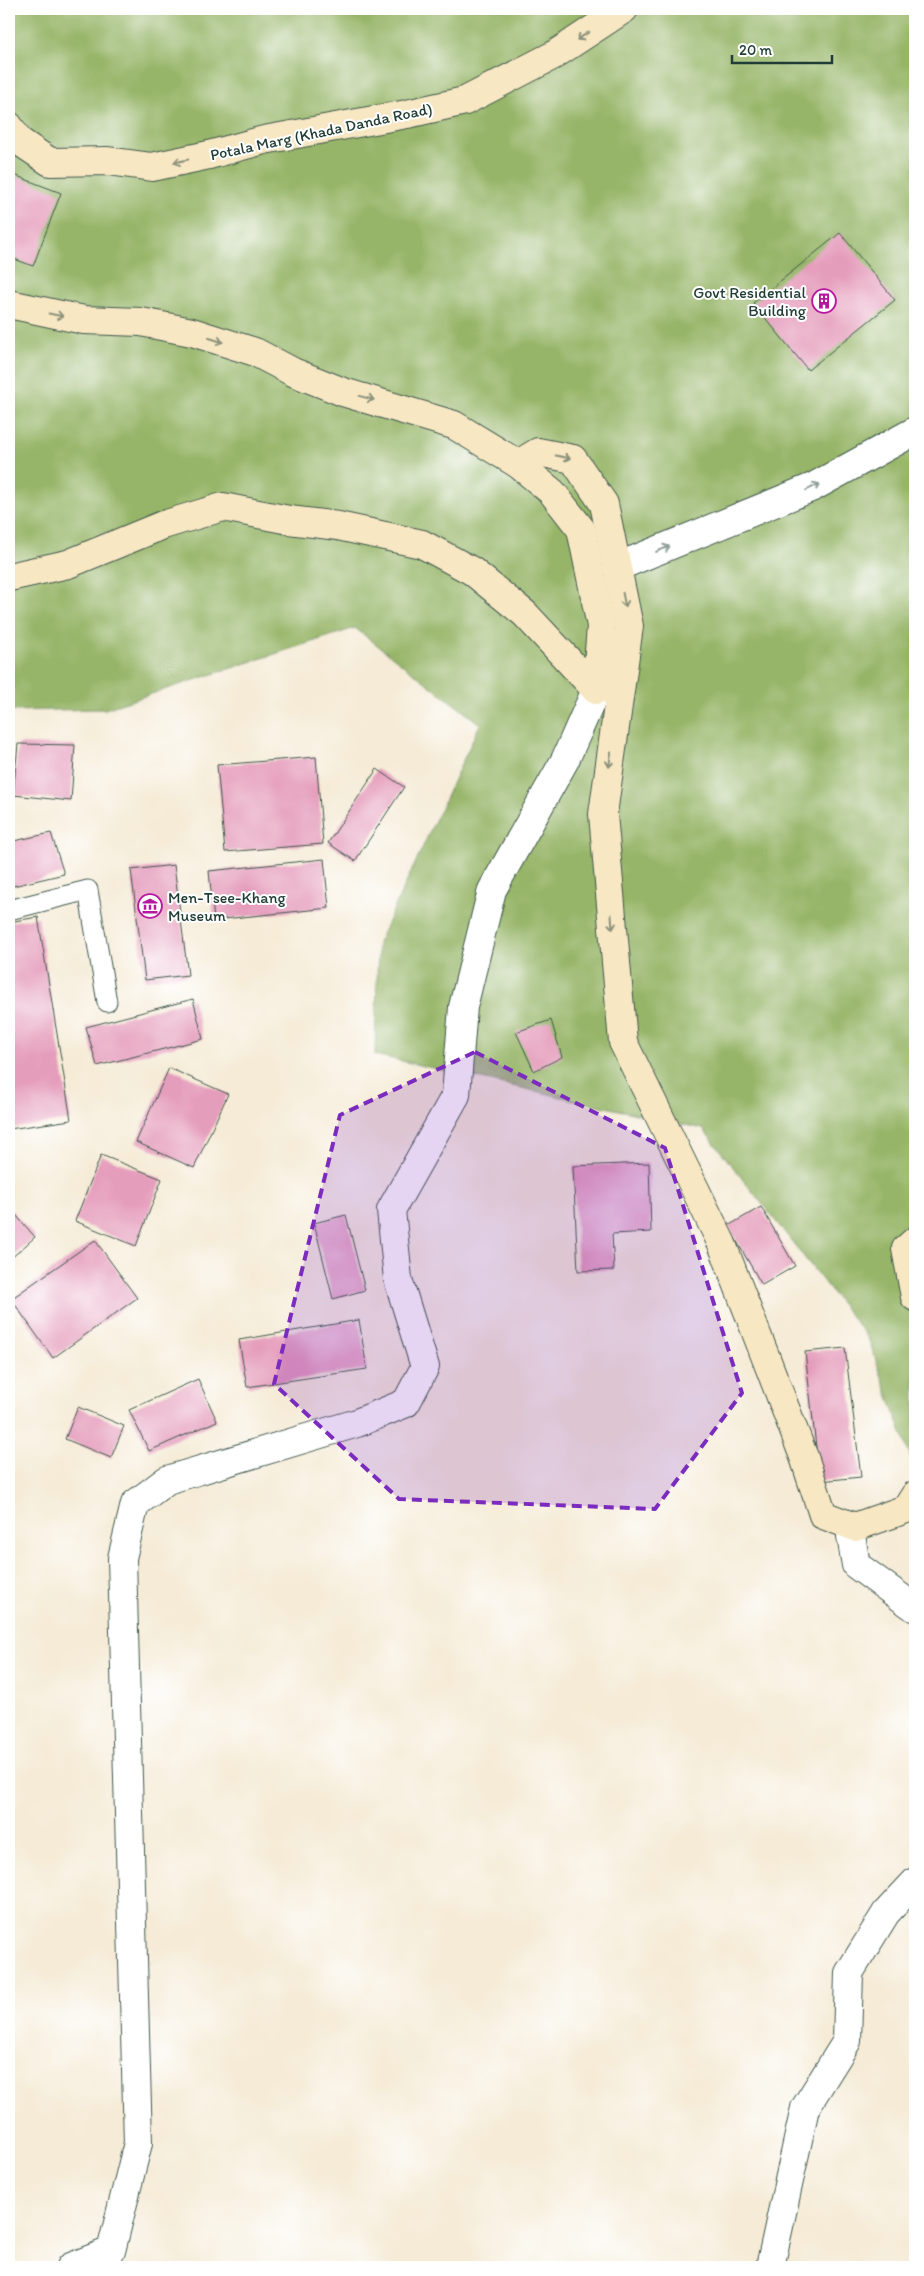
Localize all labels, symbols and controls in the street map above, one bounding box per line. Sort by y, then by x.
one-way arrow [576,31,590,41]
scale bar [732,32,832,64]
text: 20 m [739,41,773,59]
street label: Potala Marg (Khada Danda Road) [208,99,434,164]
one-way arrow [174,157,190,166]
place label: Govt Residential Building [693,283,807,320]
building icon: Govt Residential Building [811,288,837,314]
one-way arrow [48,310,64,320]
one-way arrow [208,335,224,345]
one-way arrow [359,394,375,403]
one-way arrow [554,453,570,462]
one-way arrow [805,481,820,491]
one-way arrow [655,543,670,552]
one-way arrow [620,591,629,607]
one-way arrow [605,752,615,768]
place label: Men-Tsee-Khang Museum [168,888,287,925]
museum icon: Men-Tsee-Khang Museum [137,893,163,919]
one-way arrow [607,914,617,930]

